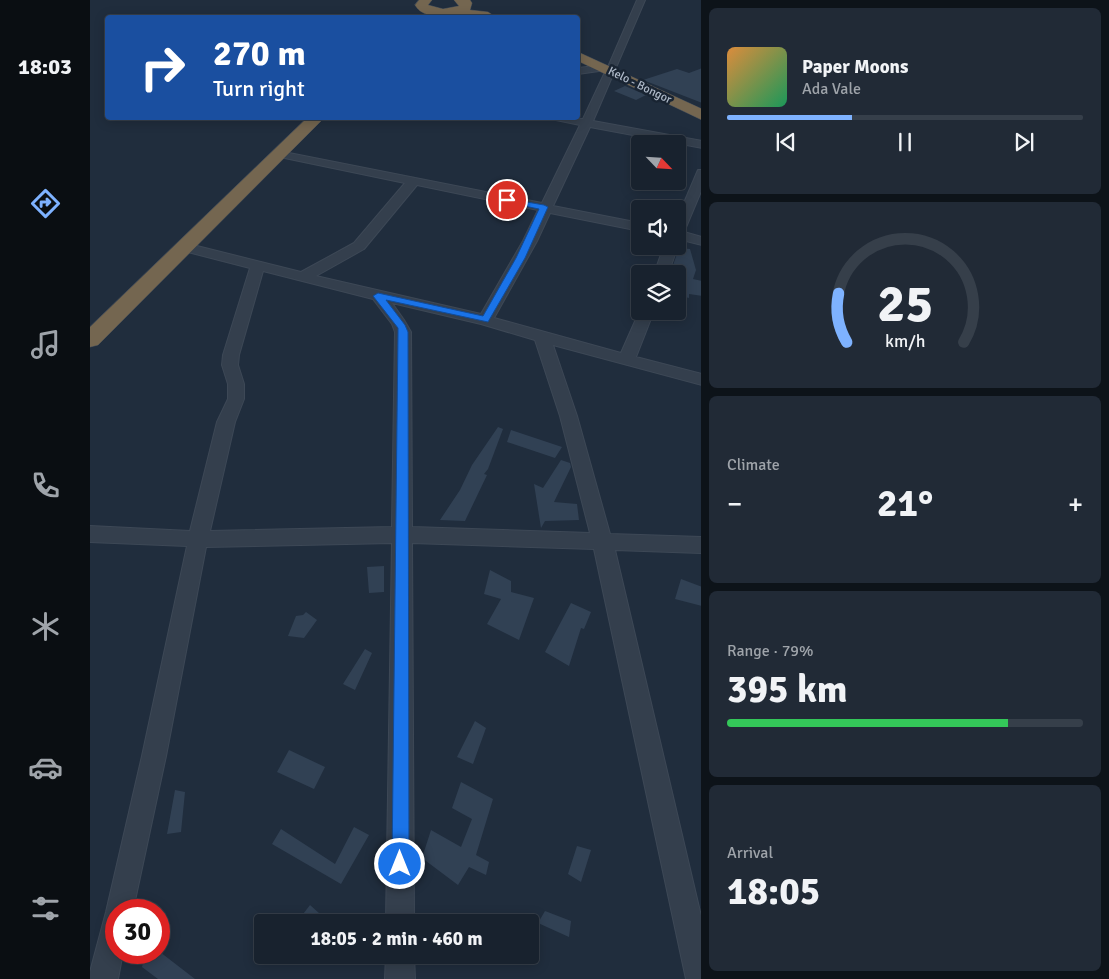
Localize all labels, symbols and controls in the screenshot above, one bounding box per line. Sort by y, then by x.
text: 270 m [213,32,306,75]
icon: right [130,35,195,100]
text: 18:03 [18,53,72,80]
text: Paper Moons [802,55,908,79]
street label: Kelo - Bongor [605,64,675,108]
text: Turn right [213,75,305,102]
text: Ada Vale [802,79,861,99]
icon: previous [772,128,800,156]
icon: pause [891,128,919,156]
icon: next [1010,128,1038,156]
north arrow [631,135,686,190]
map controls [631,135,686,320]
pin [486,179,528,221]
icon: directions [28,186,63,221]
icon: arrive [493,186,521,214]
button: sound [631,200,686,255]
button: layers [631,265,686,320]
text: 25 [877,272,933,336]
icon: music [28,327,63,362]
text: km/h [885,330,925,352]
text: Climate [727,455,780,475]
icon: phone [28,468,63,503]
text: 21° [877,480,933,527]
text: − [727,487,742,521]
text: + [1068,487,1083,521]
icon: climate [28,609,63,644]
text: Range · 79% [727,641,813,661]
text: 395 km [727,666,848,713]
icon: car [28,750,63,785]
position arrow [373,837,425,889]
text: Arrival [727,843,773,863]
text: 18:05 [727,868,820,915]
icon: filters [28,891,63,926]
speed limit sign: 30 [105,899,170,964]
text: 18:05 · 2 min · 460 m [310,927,483,951]

